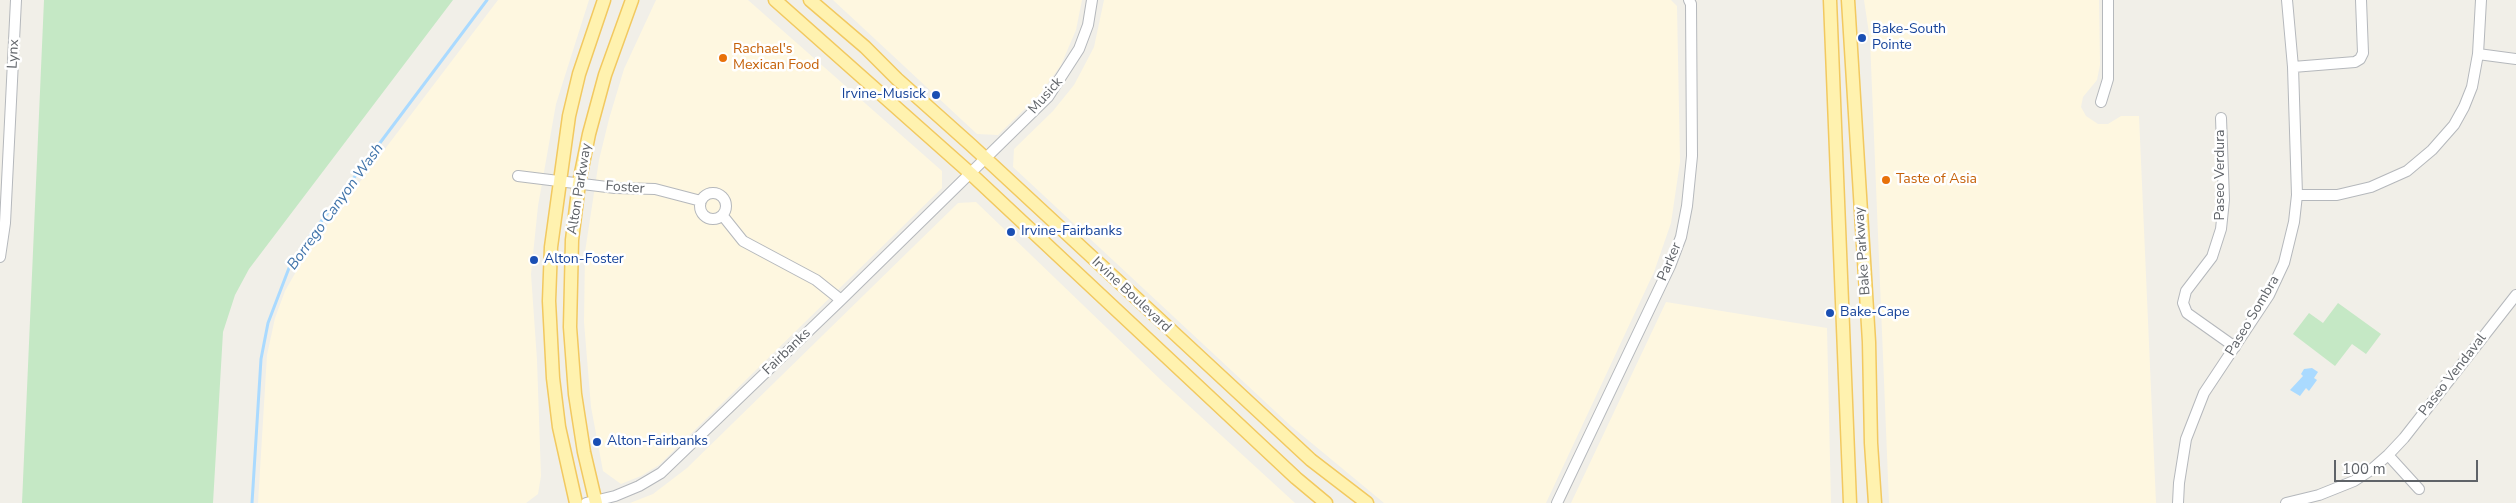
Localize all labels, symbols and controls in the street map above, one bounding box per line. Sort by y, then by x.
place label: Bake-South Pointe [1872,22,1946,54]
marker: Bake-South Pointe [1856,32,1868,44]
street label: Lynx [5,39,23,69]
place label: Rachael's Mexican Food [733,42,819,74]
marker: Rachael's Mexican Food [717,52,729,64]
street label: Musick [1025,74,1067,118]
place label: Irvine-Musick [842,87,926,103]
marker: Irvine-Musick [930,89,942,101]
street label: Paseo Verdura [2213,129,2229,221]
water label: Borrego Canyon Wash [284,140,388,274]
street label: Alton Parkway [564,142,596,236]
place label: Taste of Asia [1896,172,1977,188]
marker: Taste of Asia [1880,174,1892,186]
street label: Foster [605,178,645,198]
street label: Bake Parkway [1852,206,1874,296]
place label: Irvine-Fairbanks [1021,224,1122,240]
marker: Irvine-Fairbanks [1005,226,1017,238]
street label: Parker [1654,240,1686,284]
place label: Alton-Foster [544,252,624,268]
marker: Alton-Foster [528,254,540,266]
street label: Irvine Boulevard [1088,254,1174,336]
street label: Paseo Sombra [2223,273,2283,359]
place label: Bake-Cape [1840,305,1909,321]
marker: Bake-Cape [1824,307,1836,319]
street label: Fairbanks [760,325,814,379]
street label: Paseo Vendaval [2416,330,2490,420]
place label: Alton-Fairbanks [607,434,708,450]
marker: Alton-Fairbanks [591,436,603,448]
scale bar [2336,450,2480,482]
text: 100 m [2342,459,2386,479]

